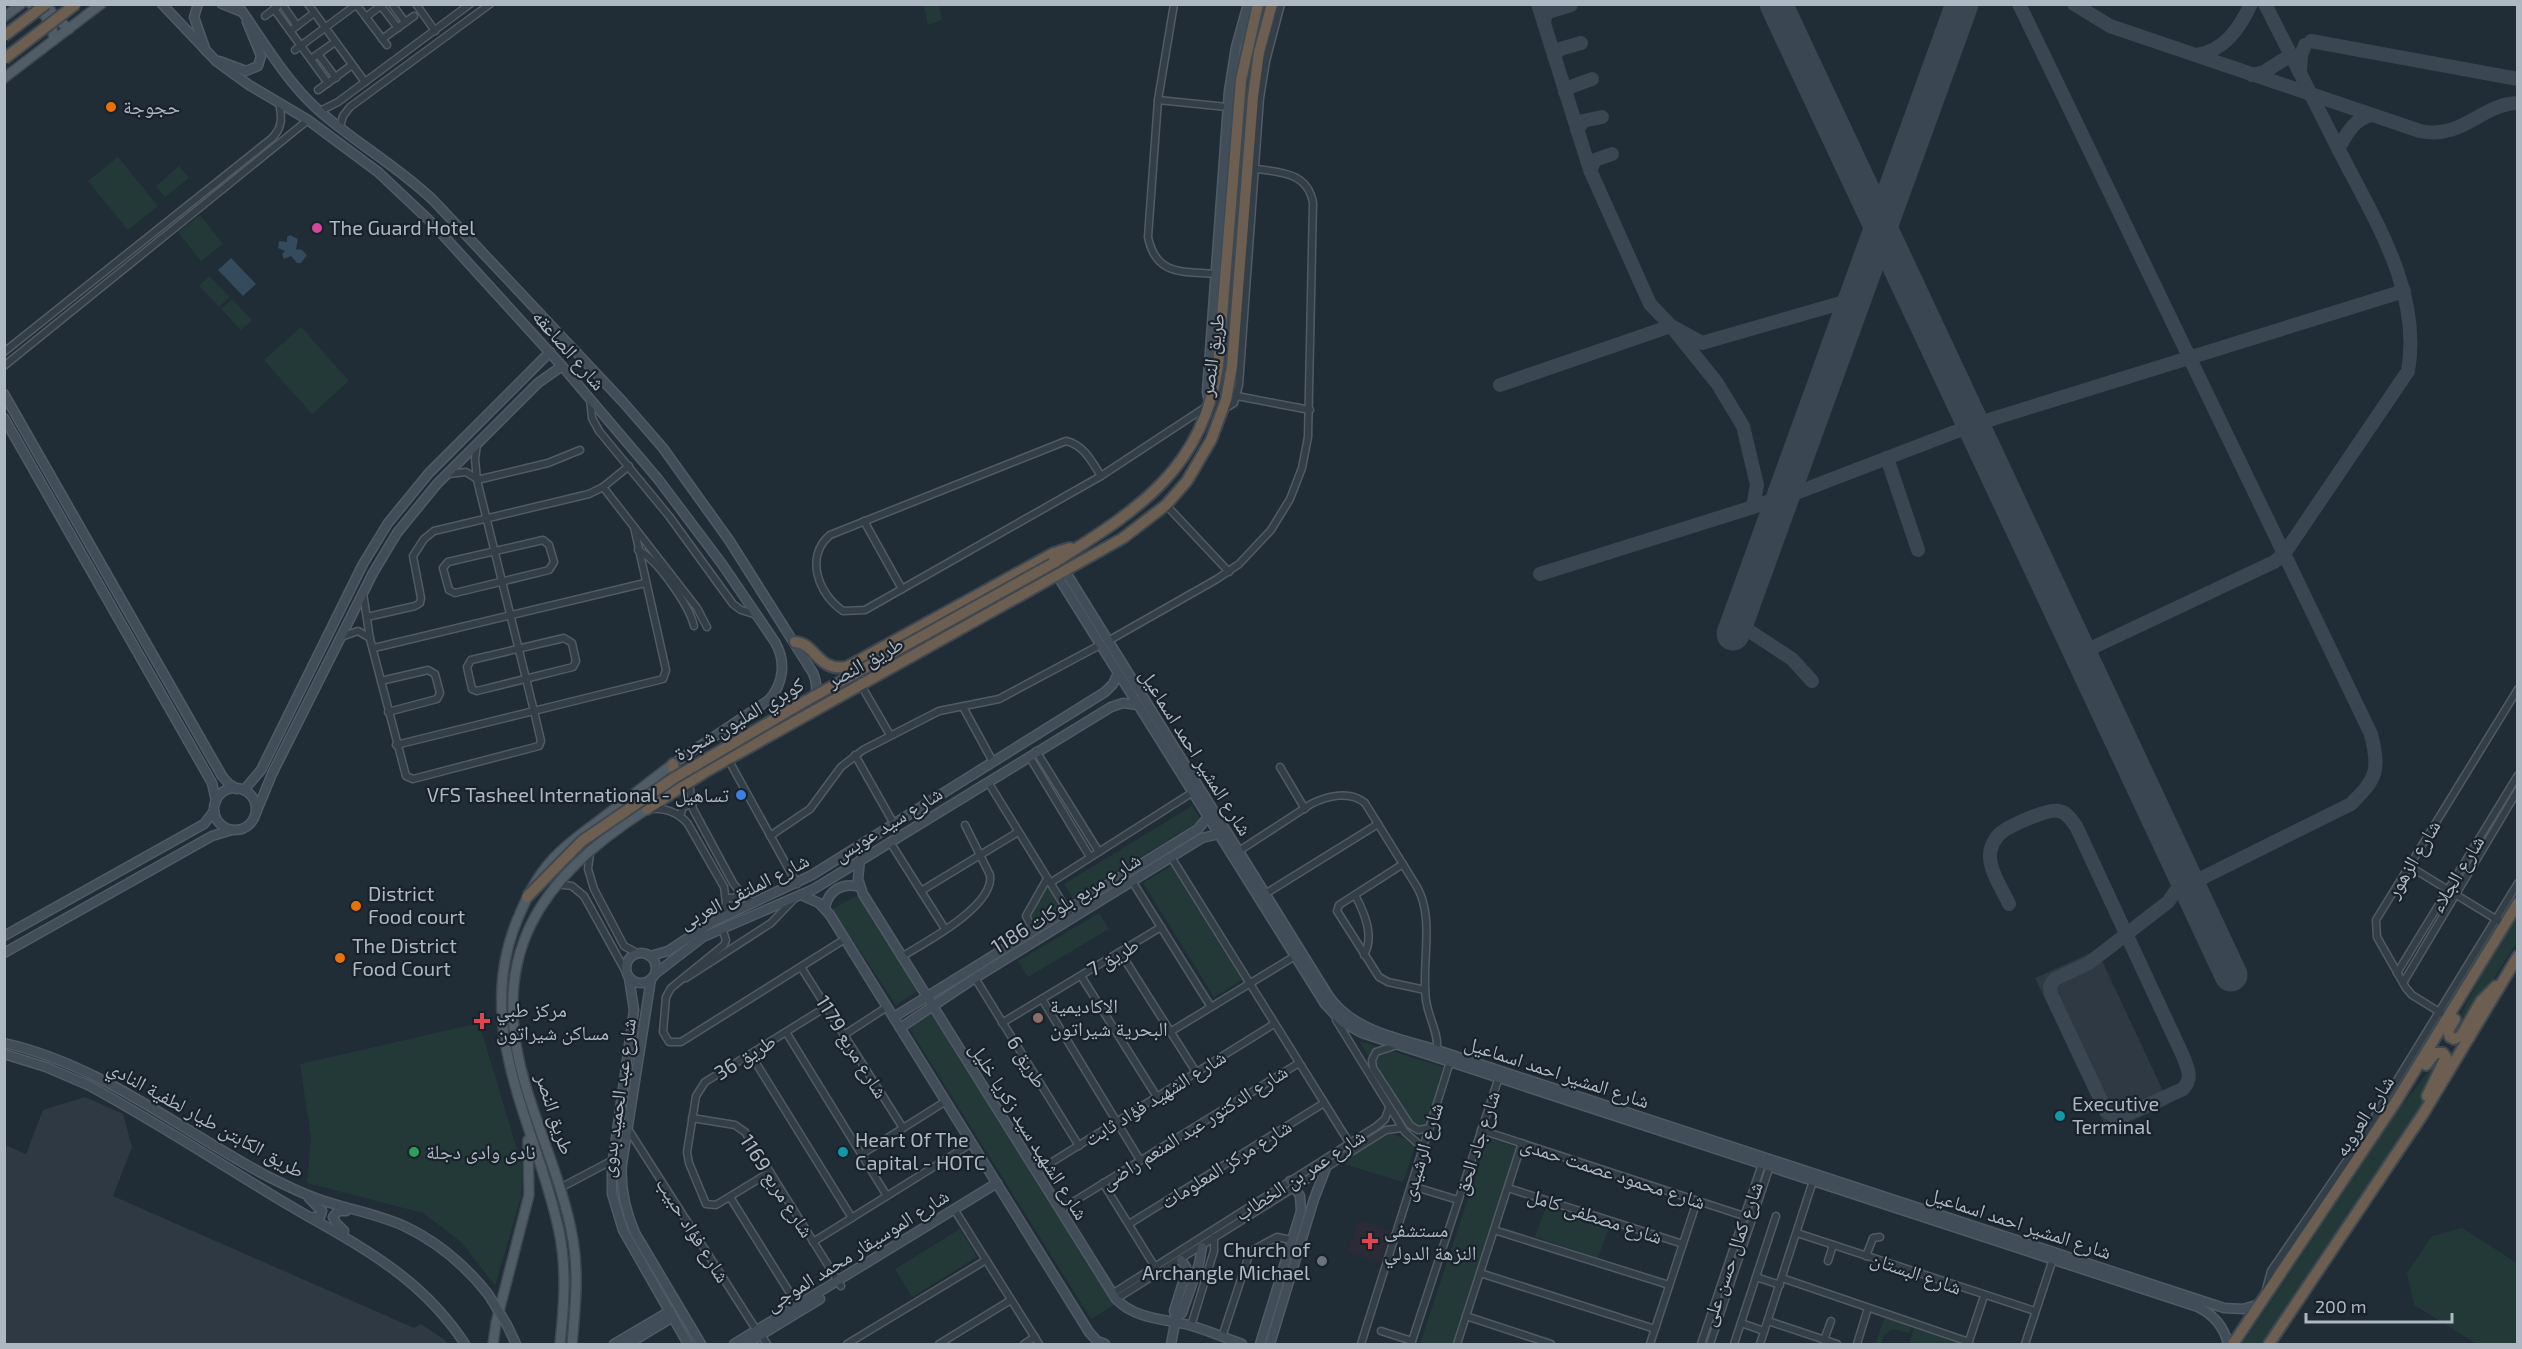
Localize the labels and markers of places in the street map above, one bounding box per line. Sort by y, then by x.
place label: حجوجة [123,94,180,118]
marker: حجوجة [104,100,118,114]
place label: The Guard Hotel [329,215,475,239]
marker: The Guard Hotel [310,221,324,235]
place label: VFS Tasheel International - تساهيل [427,782,729,807]
marker: VFS Tasheel International - تساهيل [734,788,748,802]
place label: District Food court [368,881,465,928]
marker: District Food court [349,899,363,913]
place label: The District Food Court [352,933,457,980]
marker: The District Food Court [333,951,347,965]
place label: الاكاديمية البحرية شيراتون [1050,993,1168,1041]
place label: مركز طبي مساكن شيراتون [496,997,609,1045]
marker: الاكاديمية البحرية شيراتون [1031,1011,1045,1025]
marker: مركز طبي مساكن شيراتون [473,1012,491,1030]
place label: Executive Terminal [2072,1091,2159,1138]
marker: Executive Terminal [2053,1109,2067,1123]
place label: Heart Of The Capital - HOTC [855,1127,985,1174]
place label: نادى وادى دجلة [426,1139,536,1164]
marker: نادى وادى دجلة [407,1145,421,1159]
marker: Heart Of The Capital - HOTC [836,1145,850,1159]
place label: مستشفى النزهة الدولي [1384,1217,1476,1269]
marker: مستشفى النزهة الدولي [1361,1232,1379,1250]
place label: Church of Archangle Michael [1142,1237,1310,1284]
marker: Church of Archangle Michael [1315,1254,1329,1268]

